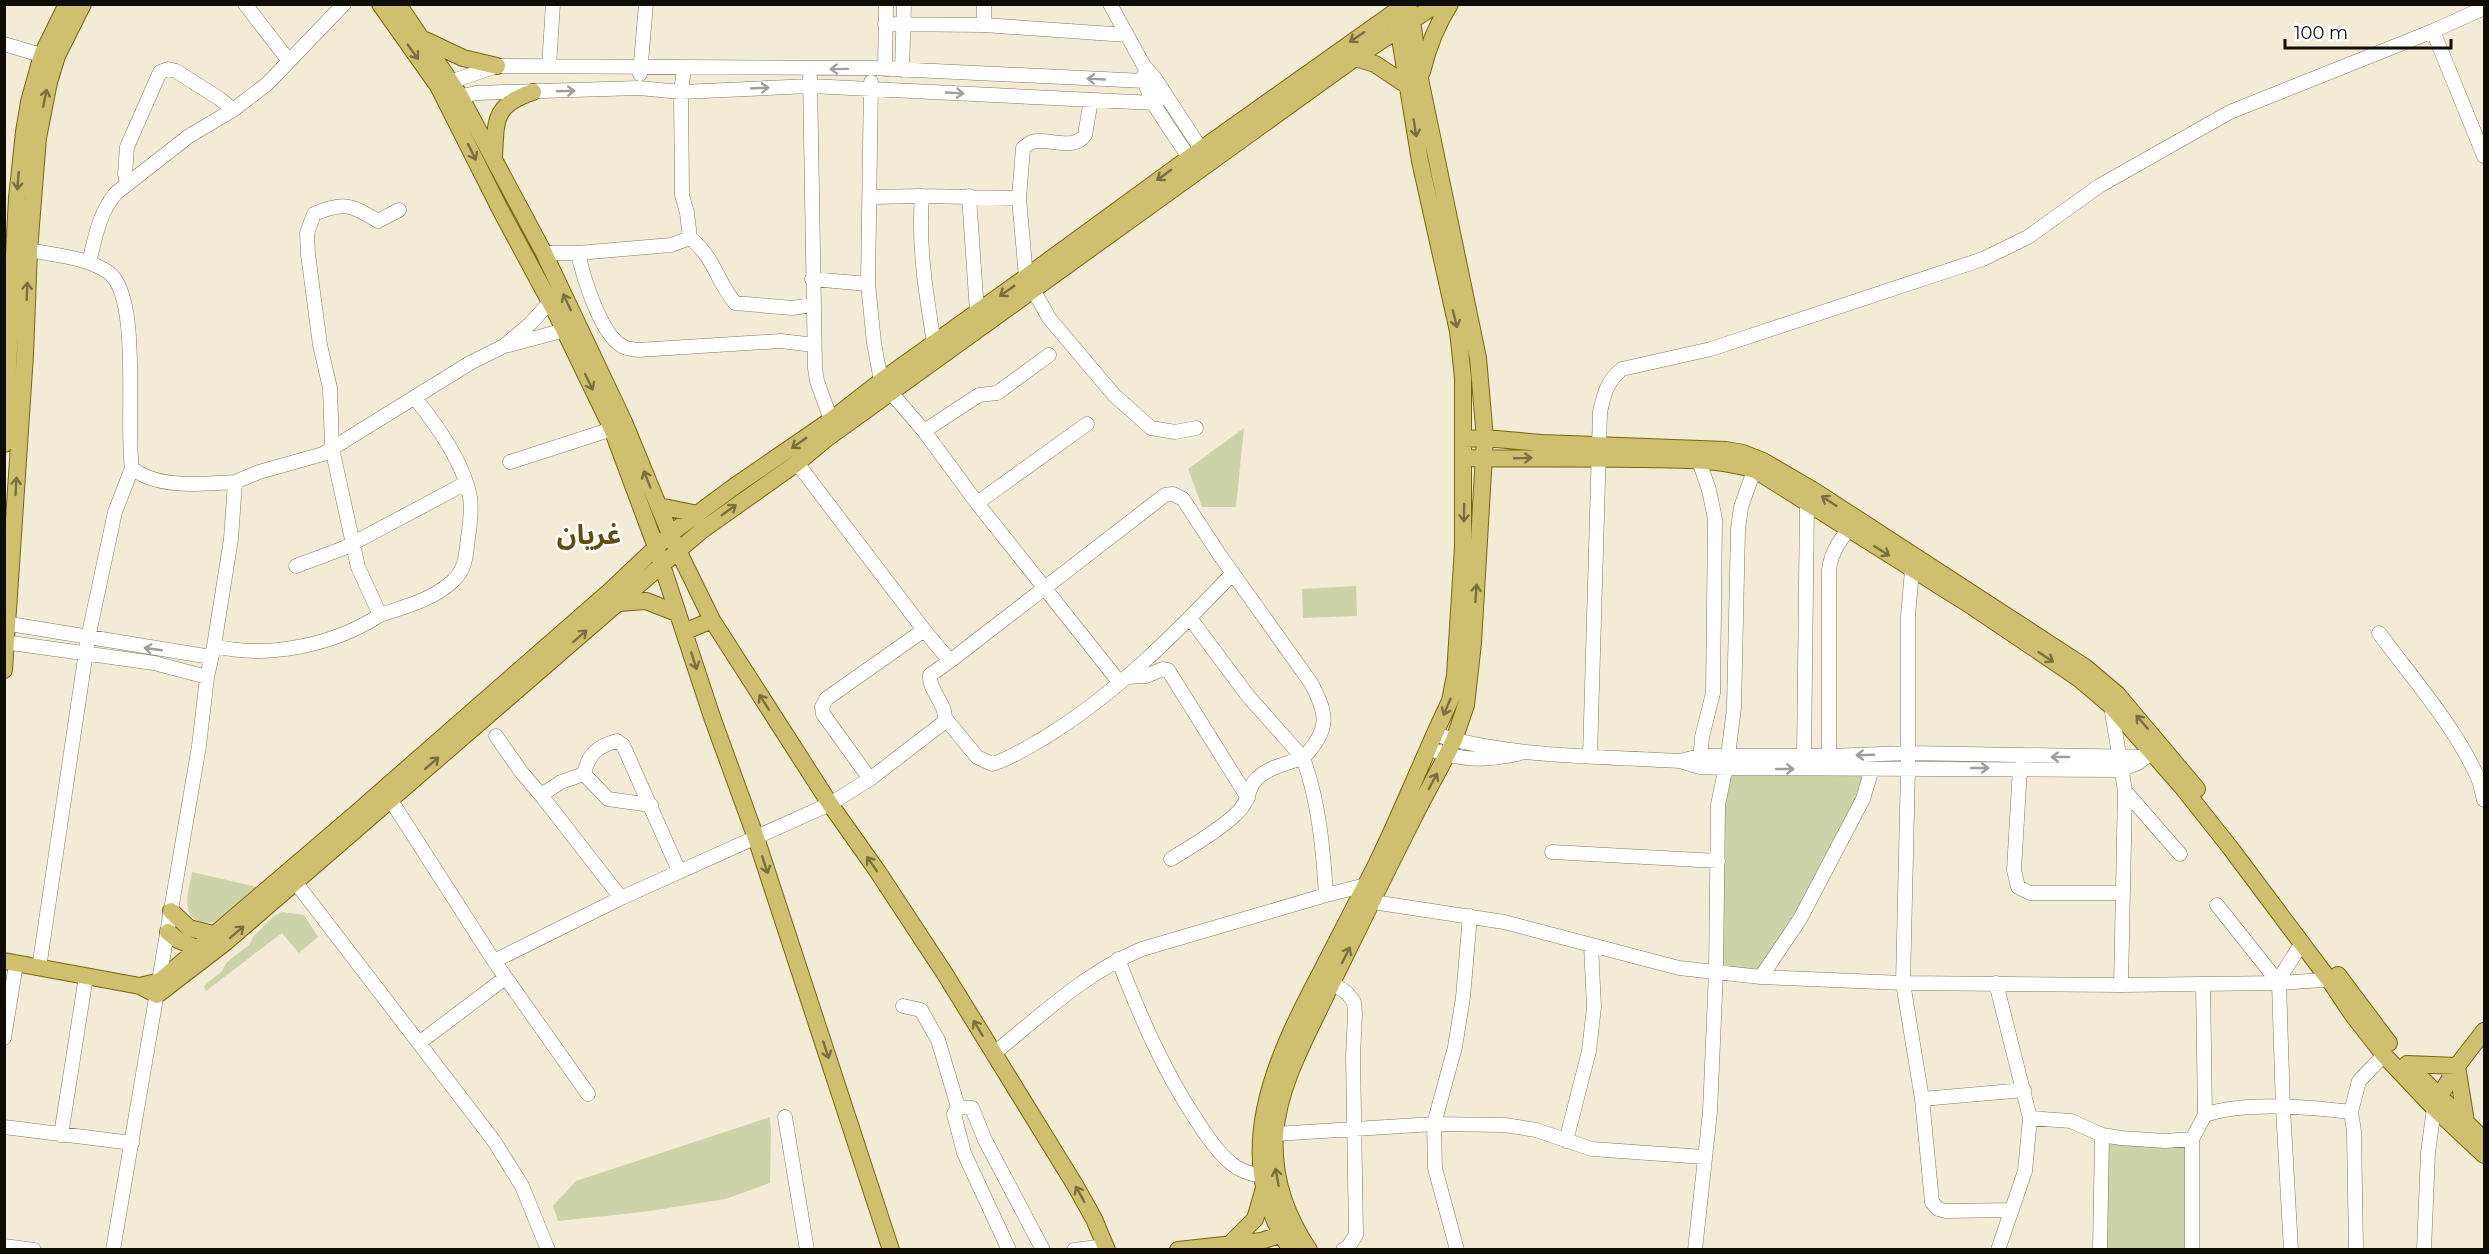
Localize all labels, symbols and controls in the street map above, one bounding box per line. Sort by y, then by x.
scale bar [2285,12,2452,50]
text: 100 m [2294,22,2348,44]
one-way arrow [1349,31,1366,43]
one-way arrow [407,44,419,60]
one-way arrow [829,63,849,75]
one-way arrow [1087,73,1107,84]
one-way arrow [750,82,770,93]
one-way arrow [555,85,575,96]
one-way arrow [40,88,51,108]
one-way arrow [945,88,965,99]
one-way arrow [1409,118,1420,138]
one-way arrow [466,143,478,160]
one-way arrow [1157,169,1173,182]
one-way arrow [12,170,23,190]
one-way arrow [22,282,33,302]
one-way arrow [1000,285,1016,297]
one-way arrow [560,293,572,311]
one-way arrow [1450,309,1462,328]
one-way arrow [584,372,596,390]
one-way arrow [791,437,807,449]
one-way arrow [1513,452,1533,463]
one-way arrow [641,470,652,489]
one-way arrow [11,477,22,497]
one-way arrow [1821,495,1838,507]
one-way arrow [1458,503,1469,523]
one-way arrow [721,504,737,517]
district label: غريان [557,518,621,551]
one-way arrow [1873,546,1890,558]
one-way arrow [1471,584,1482,604]
one-way arrow [572,629,587,643]
one-way arrow [143,643,163,654]
one-way arrow [689,651,700,670]
one-way arrow [2037,651,2054,663]
one-way arrow [758,694,770,711]
one-way arrow [1441,697,1452,715]
one-way arrow [2135,715,2149,730]
one-way arrow [1856,749,1876,760]
one-way arrow [2051,751,2071,763]
one-way arrow [424,756,439,770]
one-way arrow [1969,762,1989,774]
one-way arrow [1774,763,1794,775]
one-way arrow [1427,773,1439,790]
one-way arrow [760,855,771,874]
one-way arrow [866,857,878,873]
one-way arrow [229,925,244,939]
one-way arrow [1341,947,1352,965]
one-way arrow [971,1020,983,1037]
one-way arrow [821,1040,832,1059]
one-way arrow [1271,1168,1282,1188]
one-way arrow [1074,1186,1086,1203]

